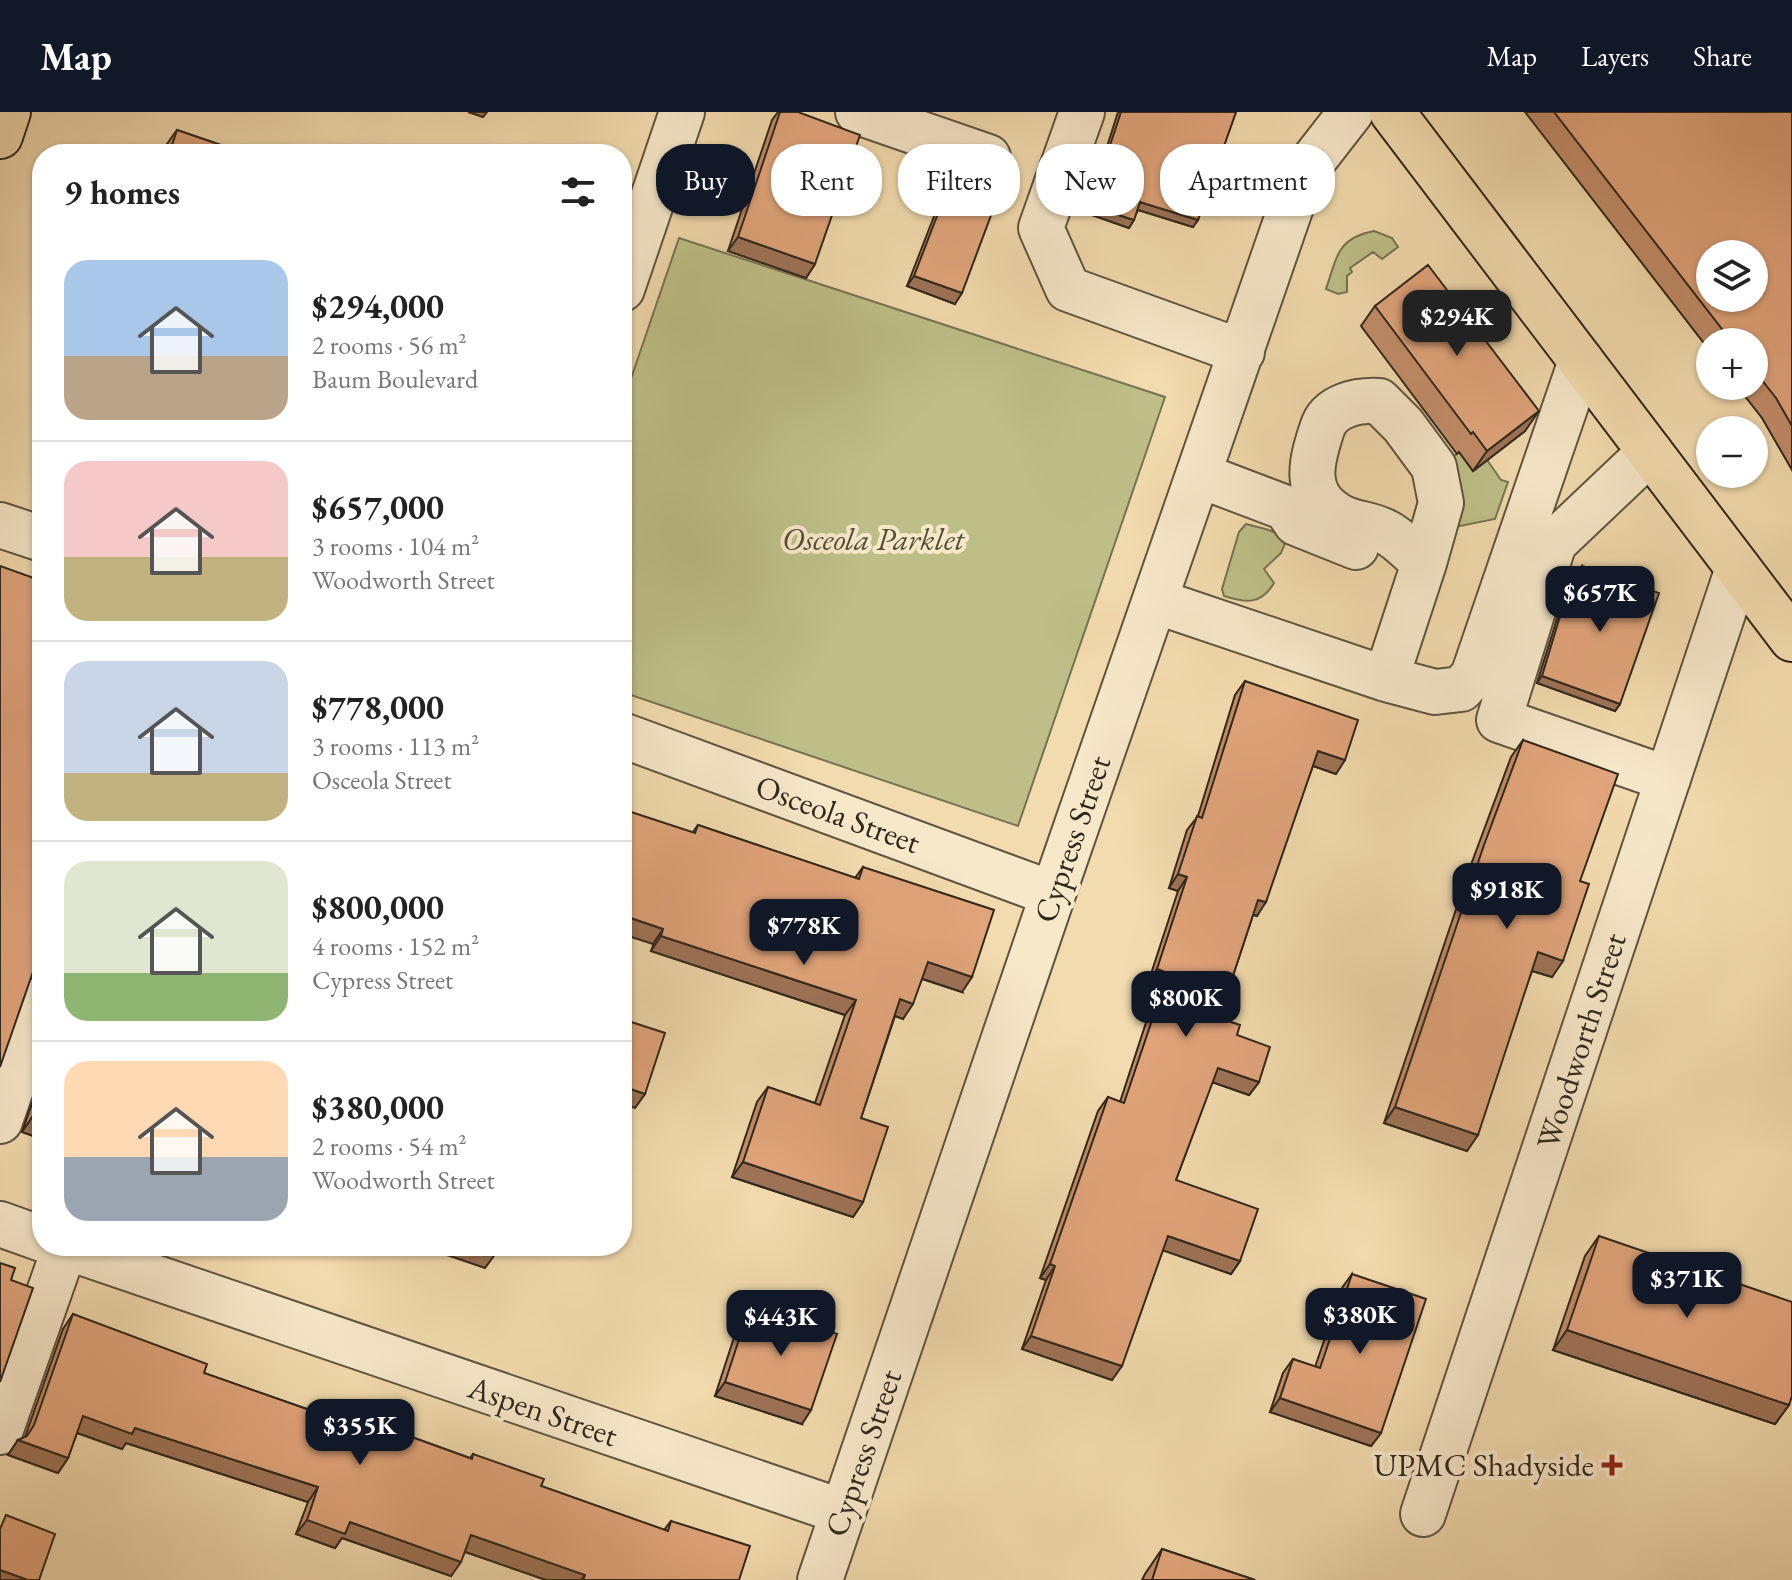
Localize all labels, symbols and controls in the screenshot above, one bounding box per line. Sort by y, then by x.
text: Map [40,32,112,81]
text: Map [1487,38,1537,74]
text: Layers [1581,38,1649,74]
text: Share [1693,38,1752,74]
chip: Buy [656,144,755,216]
chip: Rent [771,144,882,216]
chip: Filters [898,144,1020,216]
chip: New [1036,144,1144,216]
chip: Apartment [1160,144,1335,216]
text: 9 homes [64,170,180,214]
icon: filters [556,170,600,214]
map controls [1696,240,1768,488]
button: layers [1696,240,1768,312]
text: $294,000 [312,284,444,328]
pin: $294K [1401,290,1513,358]
icon: home [128,292,224,388]
text: $294K [1420,299,1494,333]
text: 2 rooms · 56 m² [312,328,467,362]
button: + [1696,328,1768,400]
text: Baum Boulevard [312,362,478,396]
button: − [1696,416,1768,488]
text: $657,000 [312,485,444,529]
icon: home [128,493,224,589]
park label: Osceola Parklet [782,518,966,560]
text: 3 rooms · 104 m² [312,529,479,563]
text: Woodworth Street [312,563,495,597]
pin: $657K [1544,566,1656,634]
text: $657K [1563,575,1637,609]
text: $778,000 [312,685,444,729]
icon: home [128,693,224,789]
text: 3 rooms · 113 m² [312,729,479,763]
street label: Cypress Street [1024,750,1120,928]
text: Osceola Street [312,763,452,797]
street label: Osceola Street [750,765,926,863]
pin: $918K [1451,863,1563,931]
text: $918K [1470,872,1544,906]
text: $800,000 [312,885,444,929]
icon: home [128,893,224,989]
pin: $778K [748,899,860,967]
text: $778K [767,908,841,942]
street label: Woodworth Street [1526,928,1636,1154]
text: 4 rooms · 152 m² [312,929,479,963]
text: Cypress Street [312,963,453,997]
pin: $800K [1130,971,1242,1039]
text: $800K [1149,980,1223,1014]
text: $380,000 [312,1085,444,1129]
icon: home [128,1093,224,1189]
text: 2 rooms · 54 m² [312,1129,467,1163]
text: Woodworth Street [312,1163,495,1197]
pin: $371K [1631,1252,1743,1320]
text: $371K [1650,1261,1724,1295]
pin: $380K [1304,1288,1416,1356]
pin: $443K [725,1290,837,1358]
text: $380K [1323,1297,1397,1331]
text: $443K [744,1299,818,1333]
street label: Cypress Street [815,1364,911,1542]
street label: Aspen Street [462,1366,623,1456]
pin: $355K [304,1399,416,1467]
text: $355K [323,1408,397,1442]
place label: UPMC Shadyside [1374,1444,1594,1486]
marker: UPMC Shadyside [1601,1454,1623,1476]

